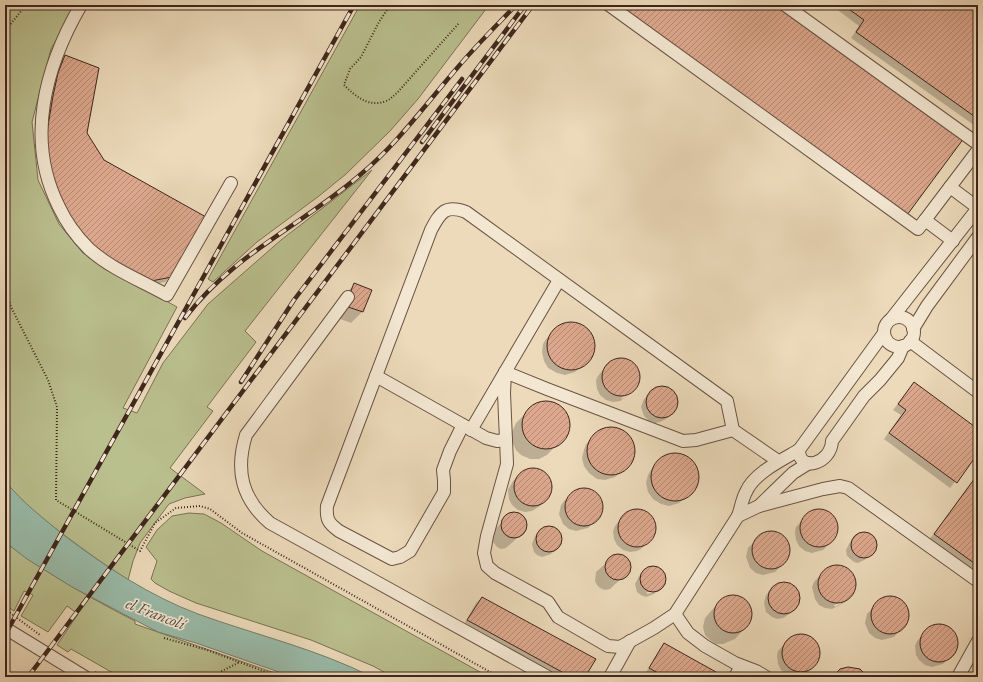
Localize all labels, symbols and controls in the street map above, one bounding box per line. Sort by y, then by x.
water label: el Francolí [123,593,190,635]

